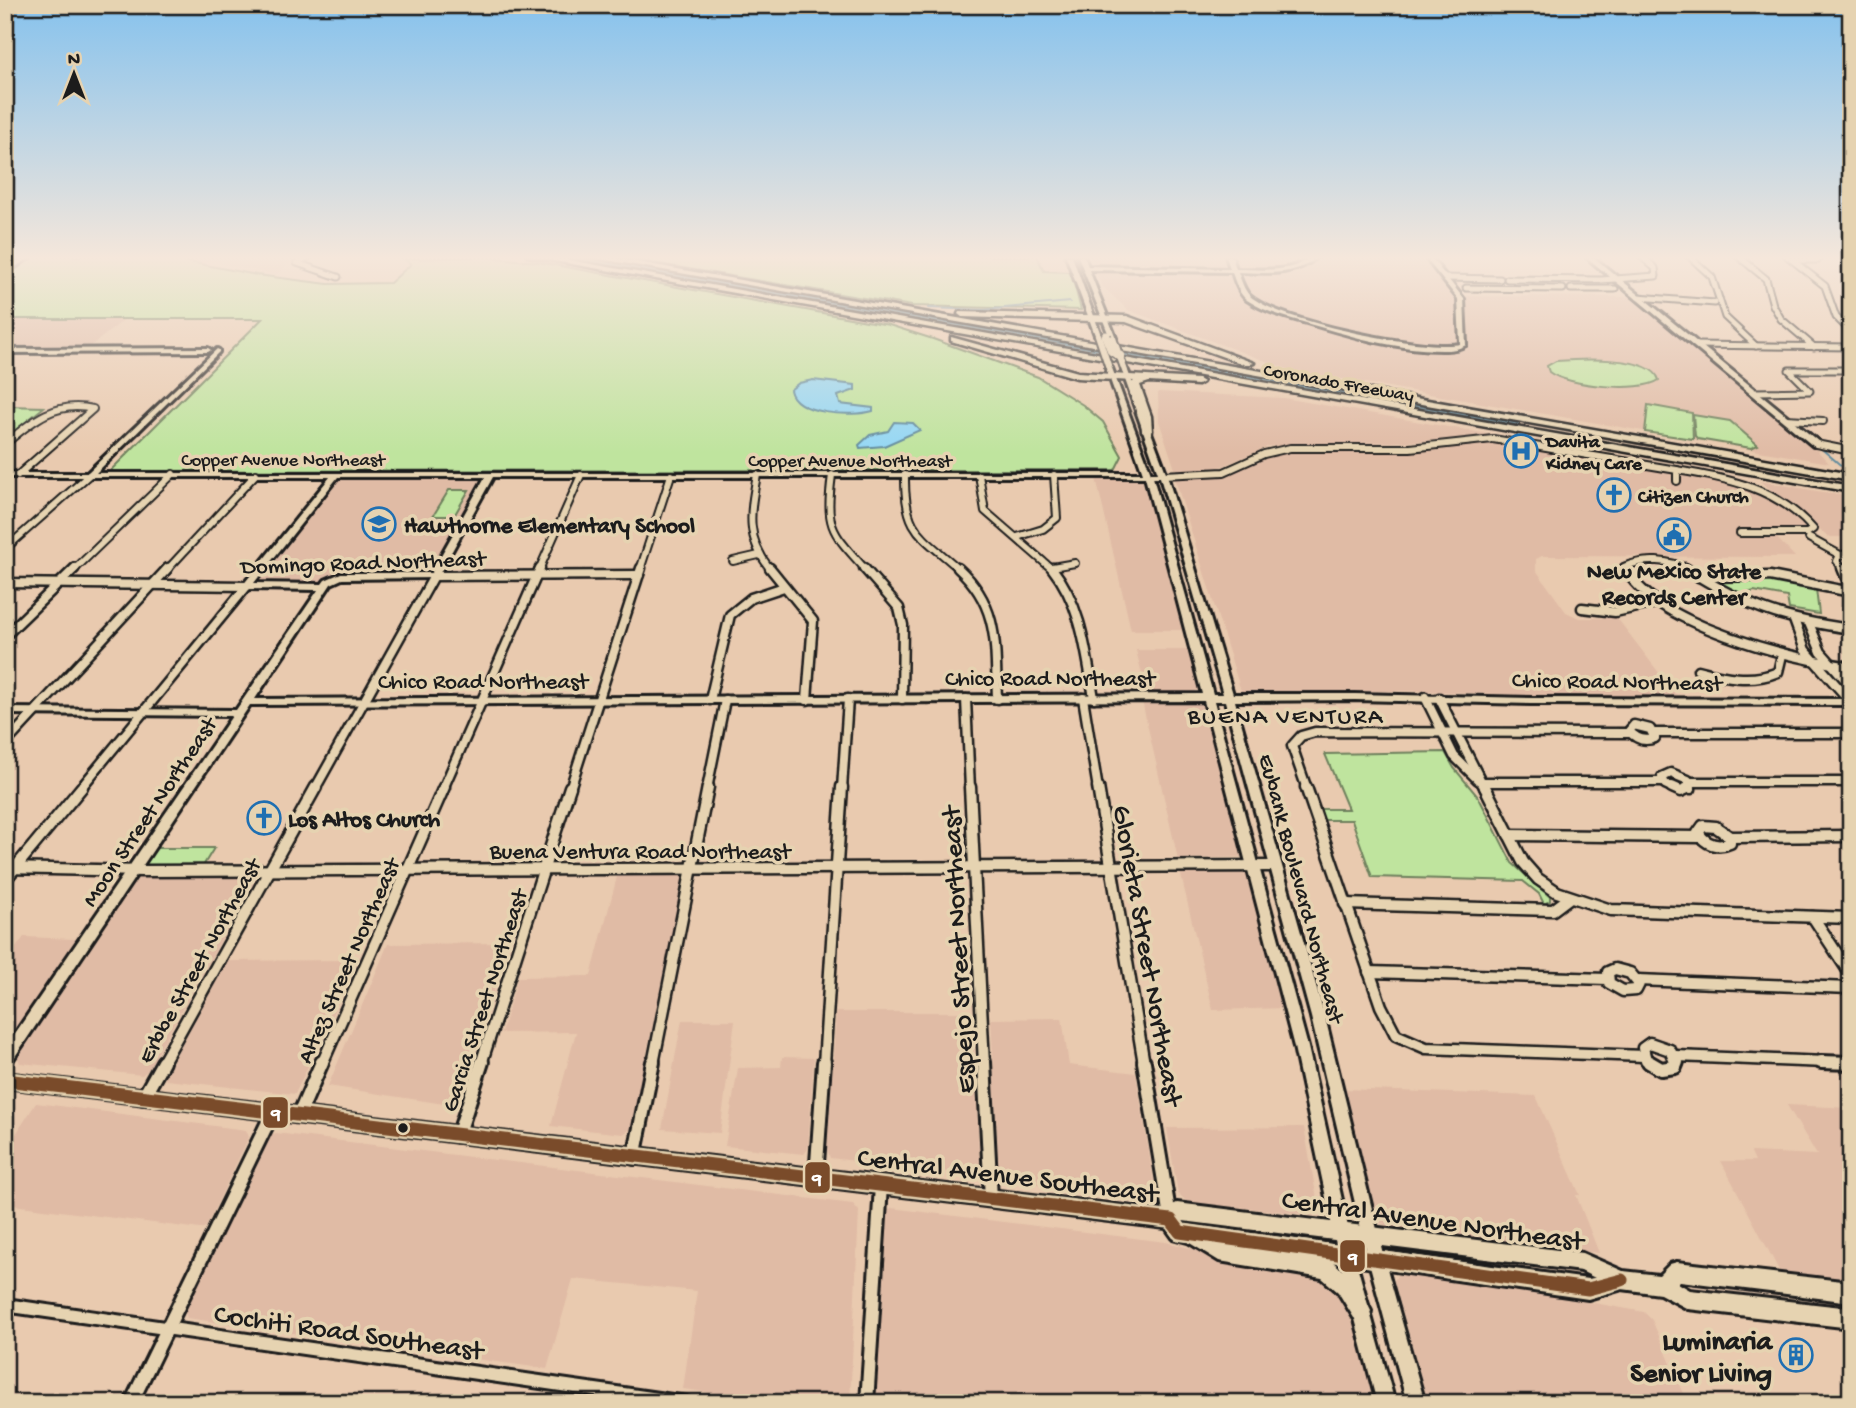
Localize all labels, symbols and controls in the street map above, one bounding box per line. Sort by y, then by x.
north arrow [38,38,108,108]
text: N [68,49,80,72]
street label: Coronado Freeway [1261,360,1416,409]
hospital icon: Davita Kidney Care [1502,432,1540,470]
place label: Davita Kidney Care [1544,432,1643,477]
street label: Copper Avenue Northeast [181,450,387,473]
street label: Copper Avenue Northeast [748,451,954,474]
church icon: Citizen Church [1595,476,1633,514]
place label: Citizen Church [1637,487,1750,510]
school or university icon: Hawthorne Elementary School [360,505,398,543]
place label: Hawthorne Elementary School [404,514,695,541]
public building icon: New Mexico State Records Center [1655,516,1693,554]
street label: Domingo Road Northeast [238,547,487,582]
place label: New Mexico State Records Center [1587,560,1762,613]
street label: Chico Road Northeast [945,667,1157,694]
street label: Chico Road Northeast [1512,668,1724,699]
street label: Chico Road Northeast [378,670,590,697]
district label: BUENA VENTURA [1187,704,1384,733]
street label: Moon Street Northeast [78,712,225,913]
street label: Eubank Boulevard Northeast [1251,751,1349,1028]
church icon: Los Altos Church [245,799,283,837]
street label: Espejo Street Northeast [936,803,984,1094]
street label: Glorieta Street Northeast [1103,803,1189,1111]
place label: Los Altos Church [288,808,441,835]
street label: Buena Ventura Road Northeast [489,840,792,867]
street label: Erbbe Street Northeast [133,853,269,1069]
street label: Altez Street Northeast [293,853,408,1068]
street label: Garcia Street Northeast [438,885,536,1116]
line badge: 9 [262,1096,289,1129]
text: 9 [270,1104,281,1127]
unlabelled marker [396,1121,410,1135]
street label: Central Avenue Southeast [855,1143,1162,1213]
line badge: 9 [804,1161,831,1194]
text: 9 [811,1169,822,1192]
street label: Central Avenue Northeast [1279,1185,1588,1260]
line badge: 9 [1339,1239,1366,1273]
text: 9 [1347,1248,1358,1271]
street label: Cochiti Road Southeast [212,1299,487,1370]
place label: Luminaria Senior Living [1630,1327,1773,1392]
building icon: Luminaria Senior Living [1777,1336,1815,1374]

